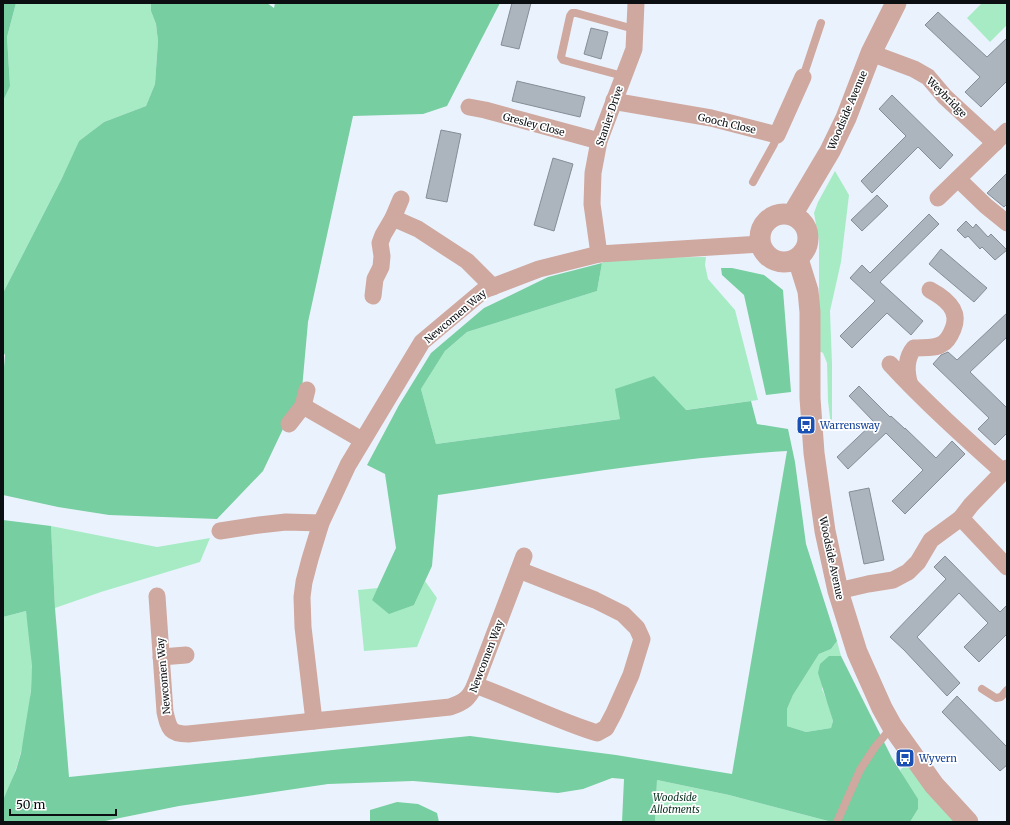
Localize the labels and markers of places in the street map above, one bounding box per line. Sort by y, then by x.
bus stop icon: Warrensway [795,414,817,436]
place label: Warrensway [819,419,880,432]
bus stop icon: Wyvern [894,747,916,769]
place label: Wyvern [918,752,957,765]

